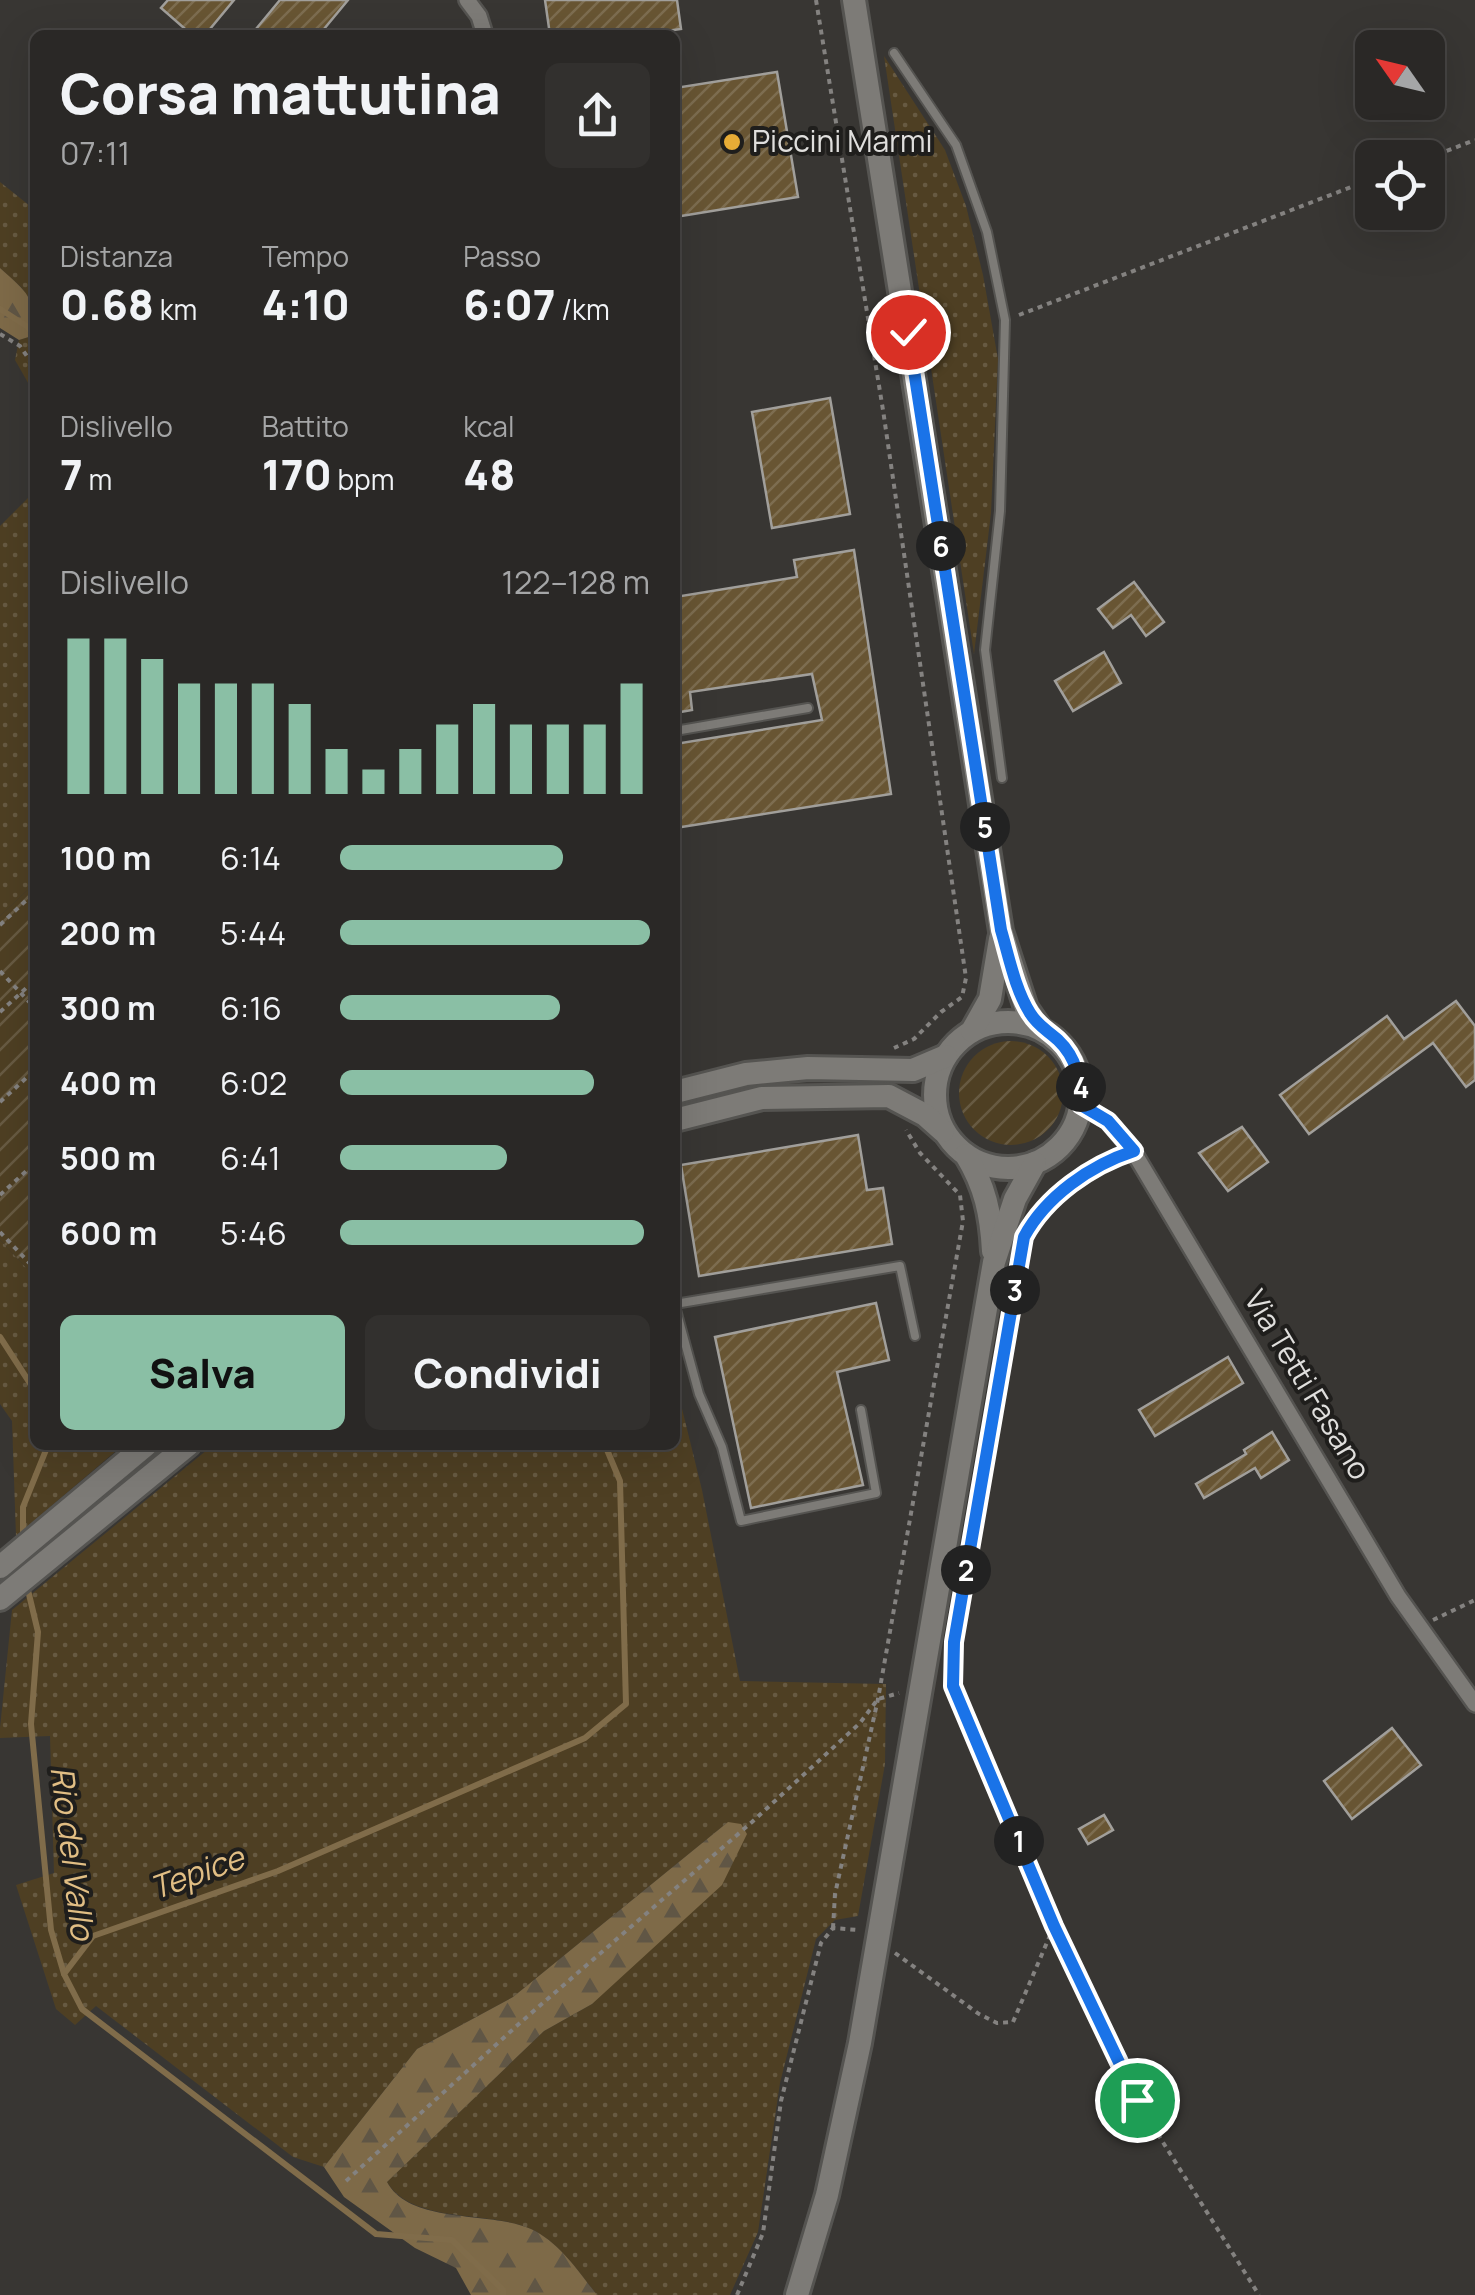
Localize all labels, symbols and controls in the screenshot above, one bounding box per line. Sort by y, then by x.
north arrow [1355,30,1445,120]
map controls [1355,30,1445,230]
text: Corsa mattutina [60,55,501,131]
button: share [545,63,650,168]
place label: Piccini Marmi [752,120,932,161]
text: 07:11 [60,131,130,175]
marker: Piccini Marmi [721,131,743,153]
button: locate [1355,140,1445,230]
text: Distanza [60,237,173,275]
text: Tempo [262,237,349,275]
text: Passo [463,237,541,275]
text: 0.68 [60,275,154,333]
text: 4:10 [262,275,350,333]
text: 6:07 [463,275,556,333]
text: km [154,290,197,328]
text: /km [556,290,610,328]
pin [866,290,951,375]
icon: check [881,305,936,360]
text: Dislivello [60,407,173,445]
text: Battito [262,407,349,445]
text: kcal [463,407,514,445]
text: 7 [60,445,83,503]
text: 170 [262,445,332,503]
text: 48 [463,445,515,503]
text: m [83,460,112,498]
text: bpm [332,460,394,498]
pin: 6 [916,521,966,571]
text: 6 [932,527,950,565]
text: Dislivello [60,560,189,604]
text: 122–128 m [502,560,650,604]
pin: 5 [960,802,1010,852]
text: 5 [977,808,993,846]
text: 100 m [60,836,151,880]
text: 6:14 [220,836,281,880]
text: 200 m [60,911,156,955]
text: 5:44 [220,911,286,955]
text: 300 m [60,986,156,1030]
text: 6:16 [220,986,282,1030]
text: 400 m [60,1061,157,1105]
text: 6:02 [220,1061,287,1105]
pin: 4 [1056,1062,1106,1112]
text: 4 [1072,1068,1090,1106]
text: 500 m [60,1136,156,1180]
text: 6:41 [220,1136,281,1180]
text: 600 m [60,1211,157,1255]
text: 5:46 [220,1211,287,1255]
pin: 3 [990,1265,1040,1315]
text: 3 [1007,1271,1023,1309]
street label: Via Tetti Fasano [1235,1282,1381,1487]
button: Salva [60,1315,345,1430]
button: Condividi [365,1315,650,1430]
pin: 2 [941,1545,991,1595]
text: 2 [958,1551,974,1589]
water label: Rio del Vallo [41,1764,106,1944]
pin: 1 [994,1816,1044,1866]
text: 1 [1013,1822,1025,1860]
water label: Tepice [144,1834,252,1909]
pin [1095,2058,1180,2143]
icon: arrive [1110,2073,1165,2128]

